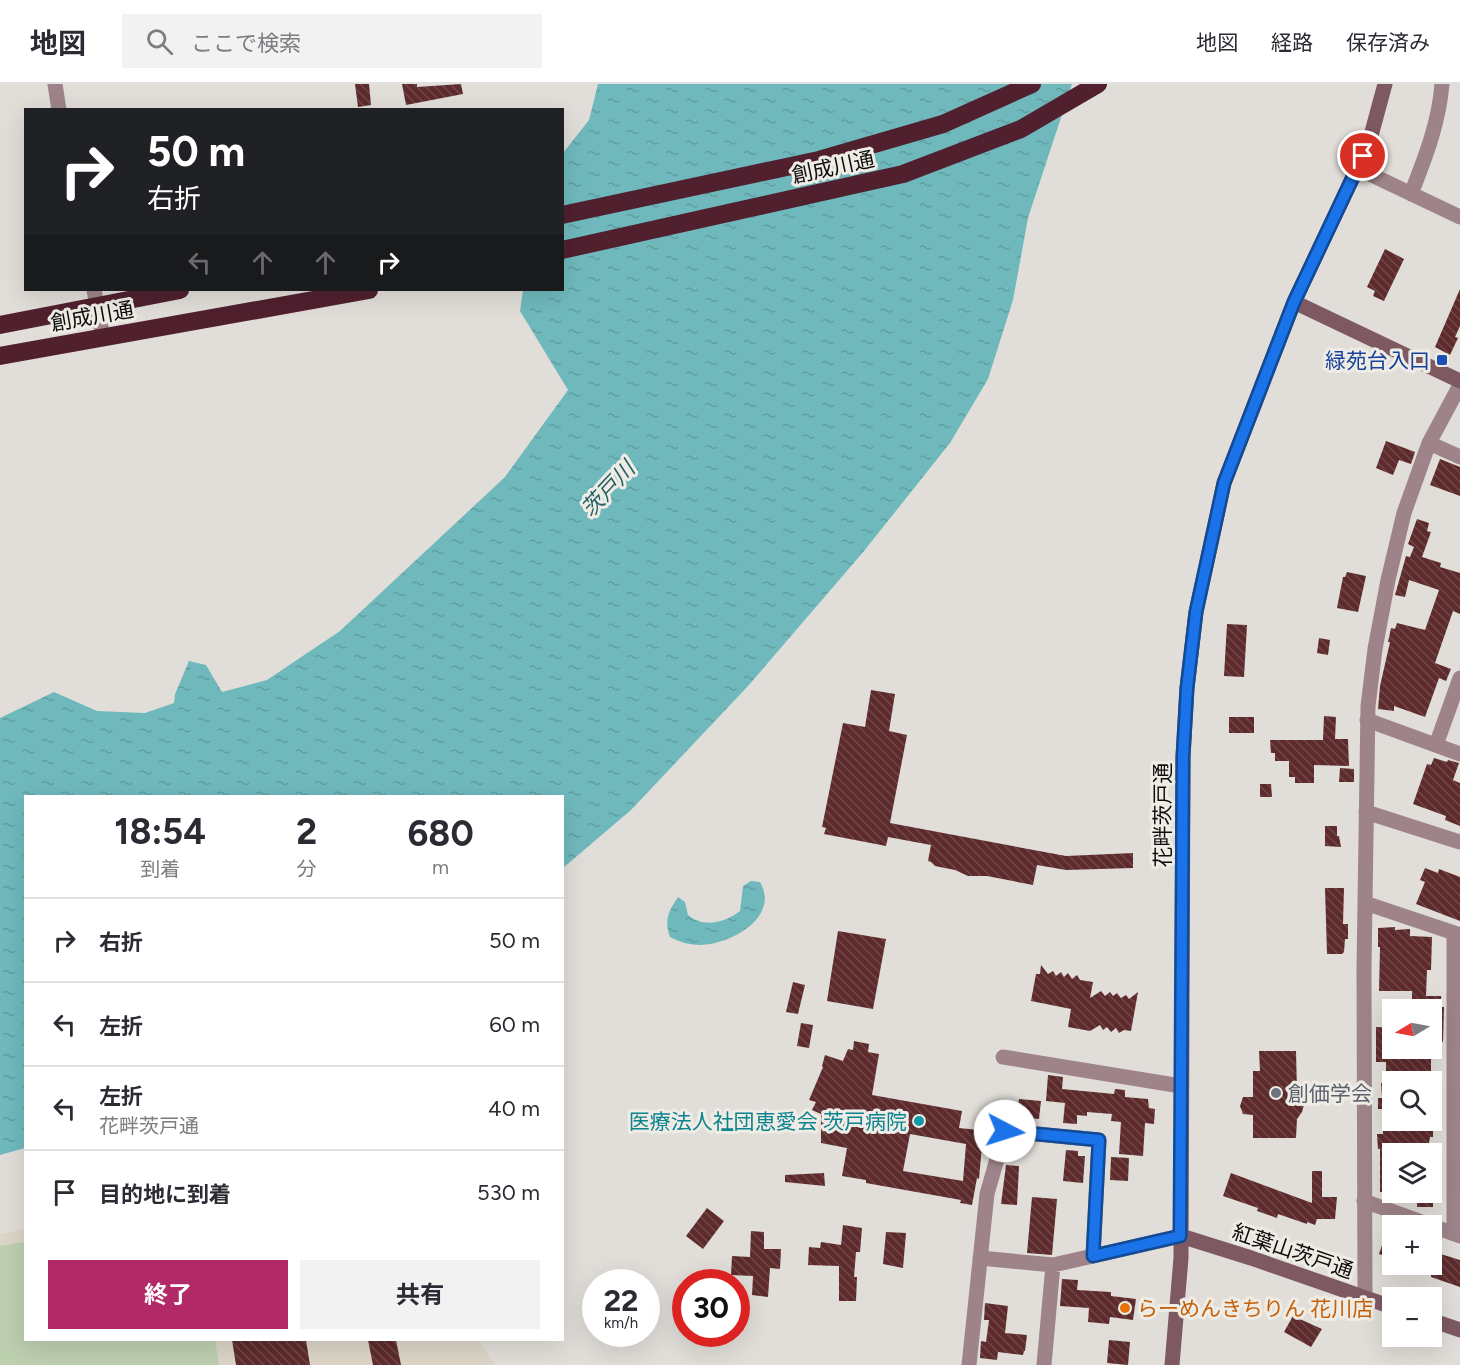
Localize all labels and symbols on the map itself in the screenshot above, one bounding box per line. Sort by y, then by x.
pin [1337,130,1388,181]
street label: 創成川通 [789,146,877,188]
street label: 創成川通 [48,296,136,336]
place label: 緑苑台入口 [1325,348,1430,373]
marker: 緑苑台入口 [1435,353,1449,367]
water label: 茨戸川 [576,454,642,522]
street label: 花畔茨戸通 [1150,763,1175,868]
north arrow [1382,999,1442,1059]
place label: 創価学会 [1288,1081,1372,1106]
marker: 創価学会 [1269,1086,1283,1100]
position arrow [973,1099,1037,1163]
place label: 医療法人社団恵愛会 茨戸病院 [629,1109,907,1134]
marker: 医療法人社団恵愛会 茨戸病院 [912,1114,926,1128]
street label: 紅葉山茨戸通 [1229,1219,1357,1283]
speed limit sign: 30 [672,1269,750,1347]
place label: らーめんきちりん 花川店 [1137,1296,1373,1321]
marker: らーめんきちりん 花川店 [1118,1301,1132,1315]

